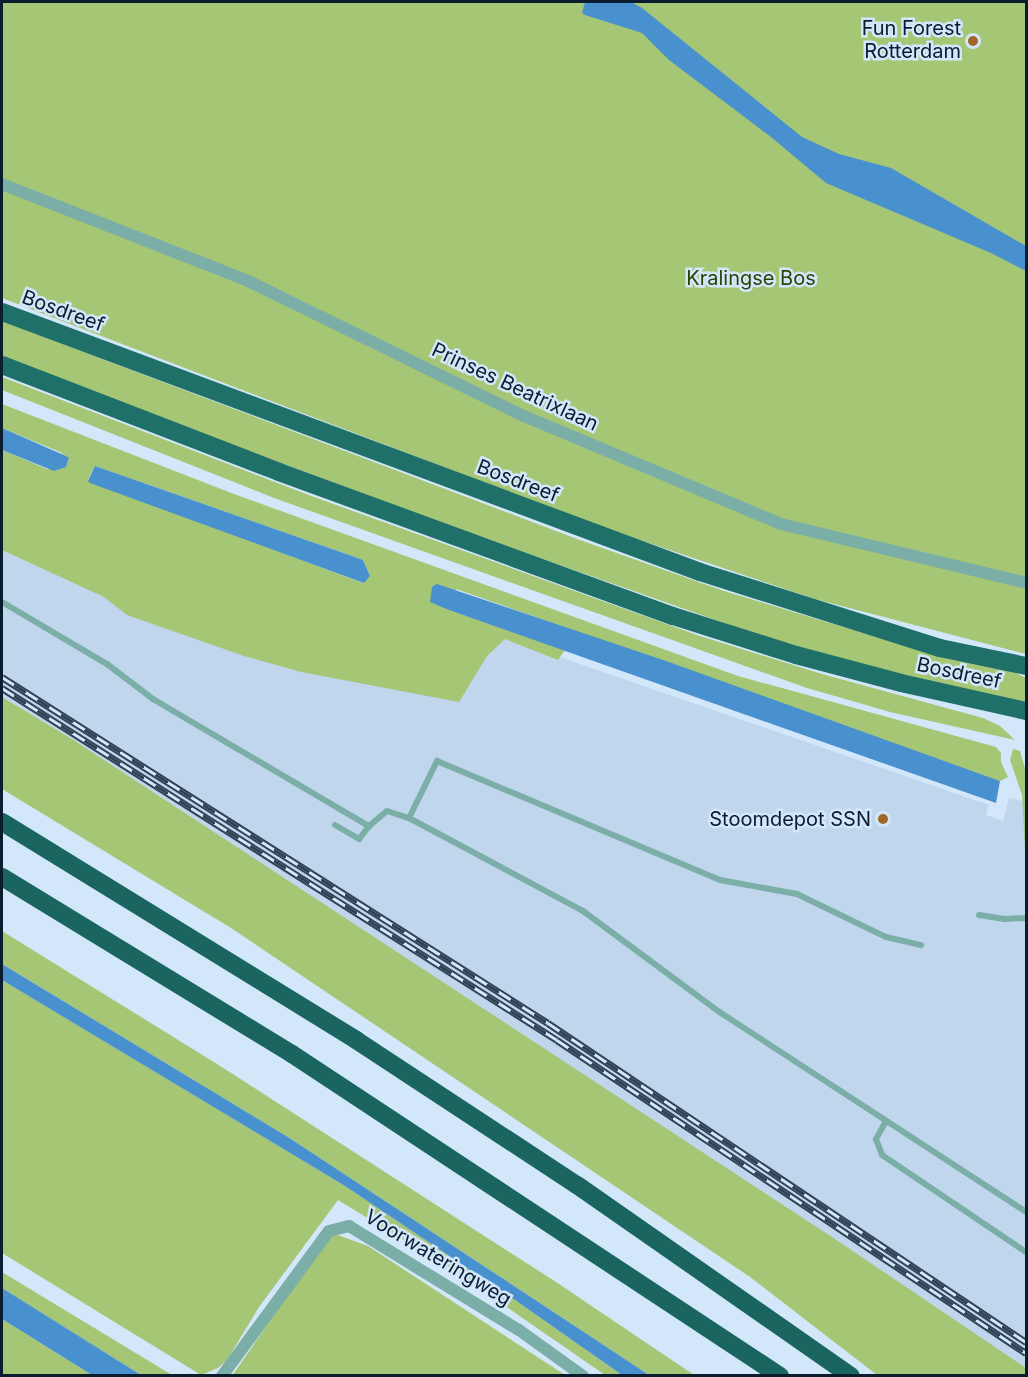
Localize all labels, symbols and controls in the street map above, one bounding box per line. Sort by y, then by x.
place label: Fun Forest Rotterdam [862,17,961,64]
marker: Fun Forest Rotterdam [966,34,980,48]
park label: Kralingse Bos [686,266,816,290]
street label: Bosdreef [19,285,107,337]
street label: Prinses Beatrixlaan [428,338,602,436]
street label: Bosdreef [474,454,562,508]
street label: Bosdreef [915,652,1003,694]
place label: Stoomdepot SSN [709,807,871,831]
marker: Stoomdepot SSN [876,812,890,826]
street label: Voorwateringweg [360,1205,516,1311]

